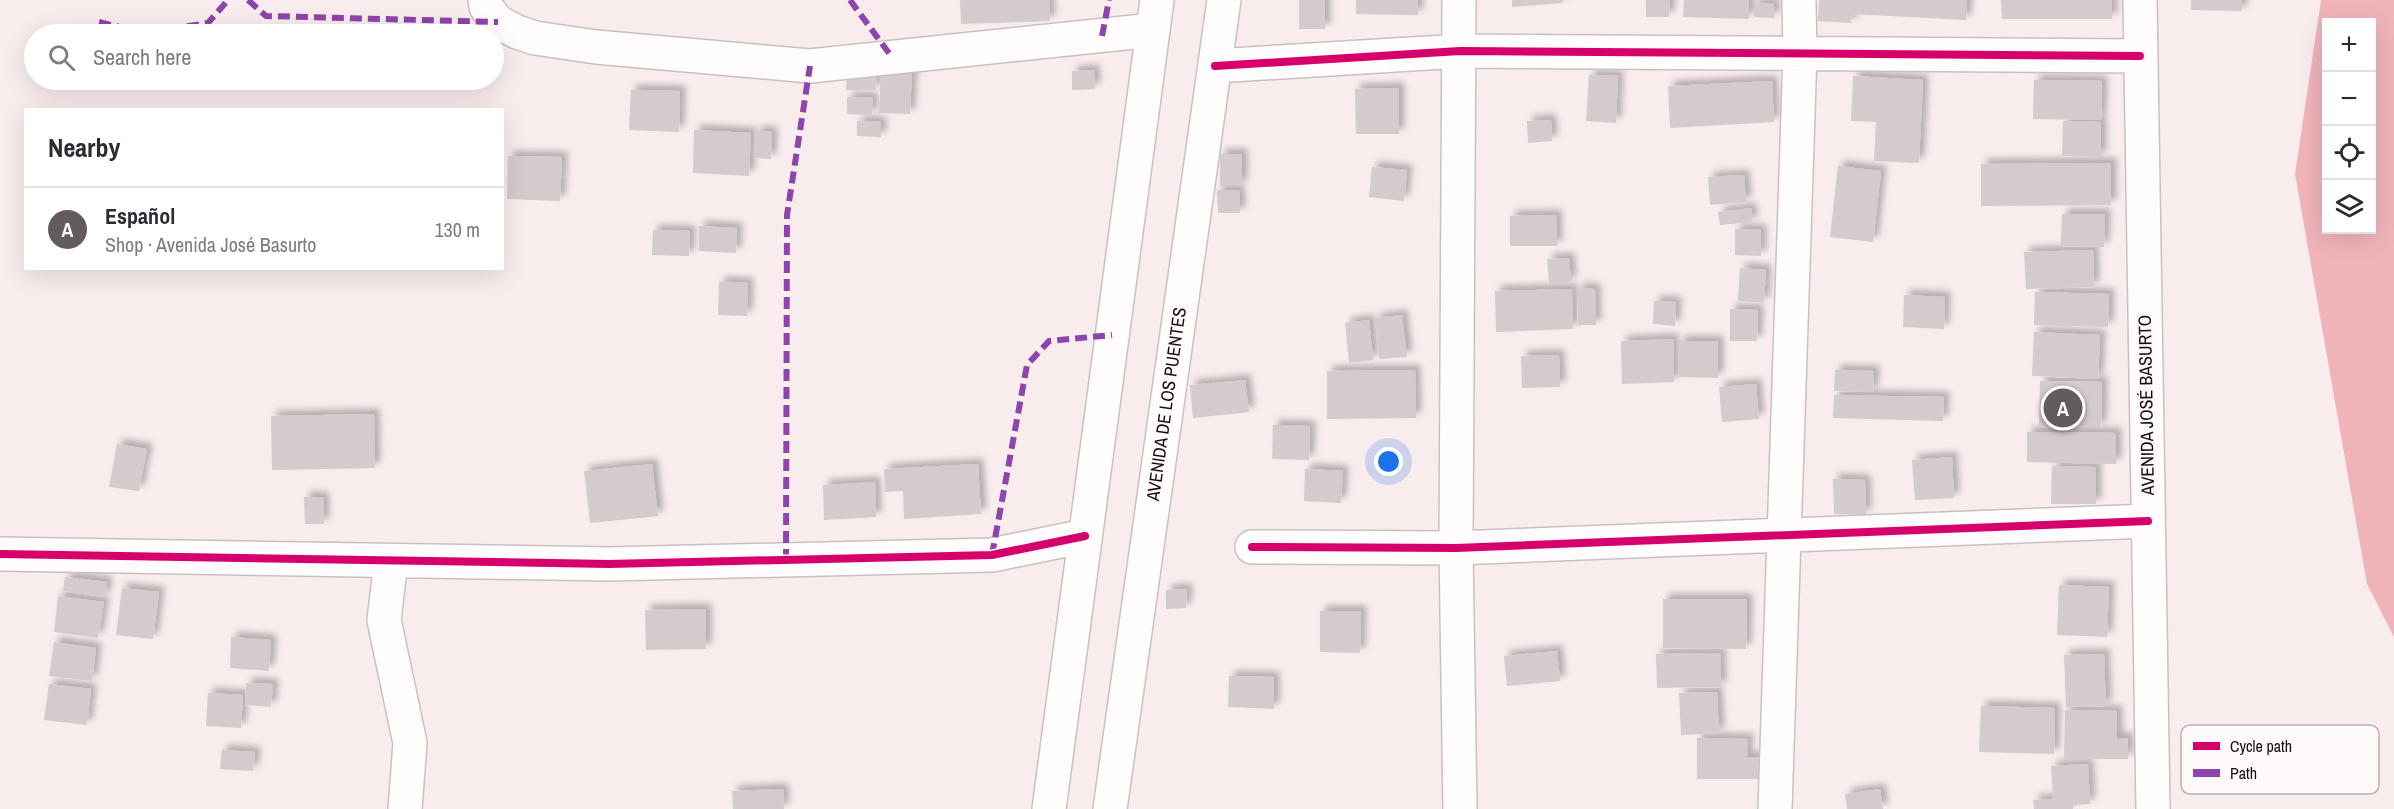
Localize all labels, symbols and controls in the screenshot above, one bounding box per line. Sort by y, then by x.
map controls [2322,18,2376,234]
button: + [2322,18,2376,72]
search box [24,24,504,90]
icon: search [45,41,78,74]
text: Search here [93,42,191,72]
button: − [2322,72,2376,126]
button: locate [2322,126,2376,180]
text: Nearby [48,130,120,165]
button: layers [2322,180,2376,234]
text: Español [105,201,175,231]
text: A [62,216,73,243]
text: 130 m [434,216,480,243]
text: Shop · Avenida José Basurto [105,231,316,258]
street label: AVENIDA DE LOS PUENTES [1140,306,1192,503]
street label: AVENIDA JOSÉ BASURTO [2132,315,2160,496]
pin: A [2044,386,2082,430]
your location [1374,447,1403,476]
legend [2181,725,2379,794]
text: Cycle path [2230,735,2292,757]
text: Path [2230,762,2257,784]

